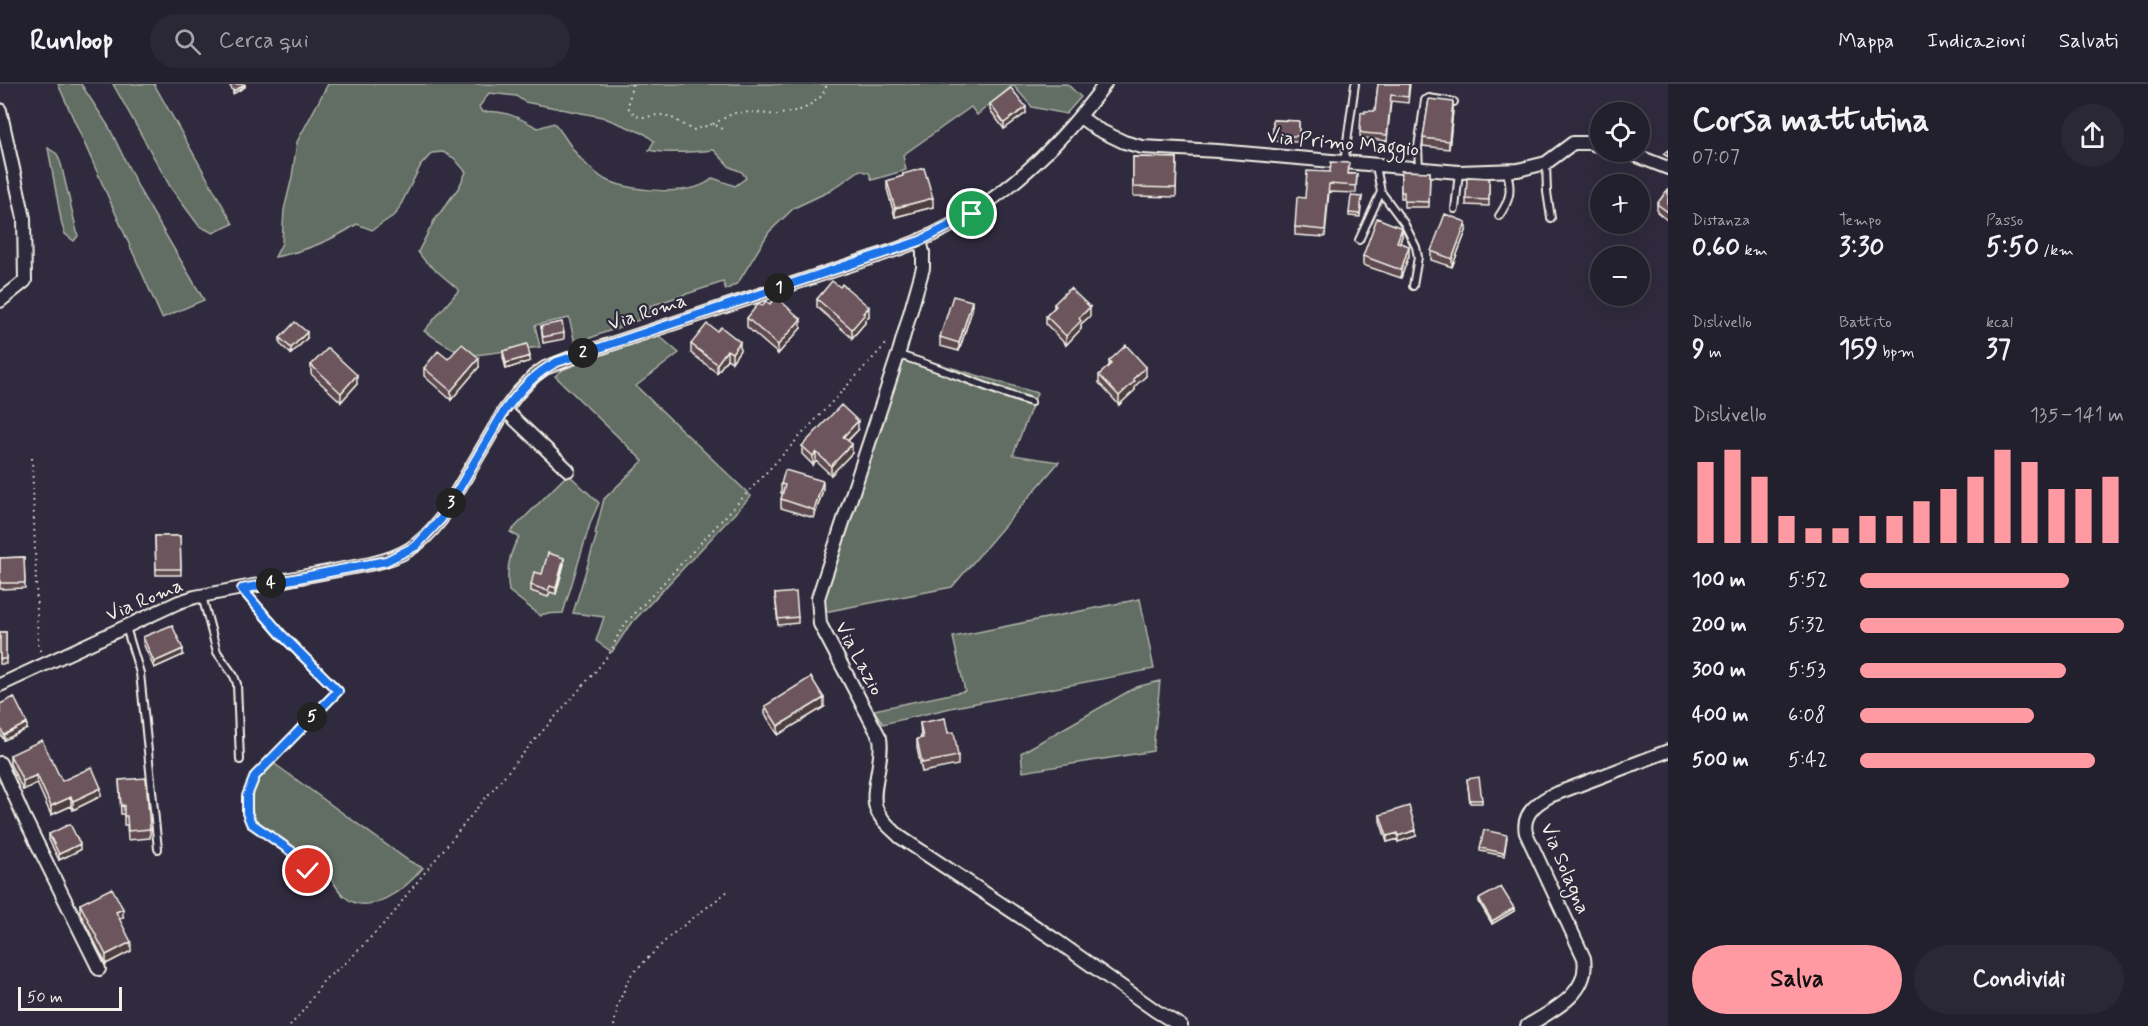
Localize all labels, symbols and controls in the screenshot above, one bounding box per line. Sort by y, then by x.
search box [150,14,570,68]
text: Runloop [30,23,114,60]
icon: search [171,25,204,58]
text: Cerca qui [219,27,309,55]
text: Mappa [1838,27,1894,55]
text: Indicazioni [1927,27,2026,55]
text: Salvati [2059,27,2118,55]
text: Corsa mattutina [1692,99,1930,143]
map controls [1590,102,1650,306]
button: locate [1590,102,1650,162]
button: share [2061,104,2124,167]
street label: Via Primo Maggio [1265,123,1420,166]
text: 07:07 [1692,144,1740,171]
button: + [1590,174,1650,234]
pin [946,188,997,239]
icon: arrive [955,197,988,230]
text: Distanza [1692,210,1750,231]
text: Tempo [1839,210,1881,231]
text: Passo [1986,210,2023,231]
text: 0.60 [1692,231,1740,265]
text: 3:30 [1839,231,1884,265]
text: 5:50 [1986,231,2039,265]
text: km [1740,240,1768,261]
text: /km [2039,240,2074,261]
button: − [1590,246,1650,306]
pin: 1 [764,273,794,303]
text: 1 [775,277,783,298]
street label: Via Roma [605,287,690,338]
text: Dislivello [1692,312,1752,333]
text: Battito [1839,312,1892,333]
text: kcal [1986,312,2013,333]
text: 9 [1692,333,1705,367]
text: 159 [1839,333,1878,367]
text: 37 [1986,333,2011,367]
pin: 2 [568,338,598,368]
text: 2 [579,342,587,363]
text: m [1705,342,1722,363]
text: bpm [1878,342,1915,363]
text: Dislivello [1692,402,1767,429]
text: 135–141 m [2030,402,2124,429]
pin: 3 [436,488,466,518]
text: 3 [447,492,455,513]
text: 100 m [1692,567,1746,594]
text: 5:52 [1788,567,1828,594]
pin: 4 [256,568,286,598]
street label: Via Roma [102,572,187,629]
text: 4 [266,572,276,593]
text: 200 m [1692,612,1747,639]
text: 5:32 [1788,612,1825,639]
street label: Via Lazio [828,617,889,701]
text: 300 m [1692,657,1746,684]
text: 5:53 [1788,657,1826,684]
pin: 5 [297,702,327,732]
text: 400 m [1692,702,1748,729]
text: 6:08 [1788,702,1826,729]
text: 5 [307,706,317,727]
text: 500 m [1692,747,1749,774]
text: 5:42 [1788,747,1828,774]
street label: Via Solagna [1532,819,1596,919]
pin [282,845,333,896]
icon: check [291,854,324,887]
button: Salva [1692,945,1902,1014]
button: Condividi [1914,945,2124,1014]
scale bar [18,984,122,1012]
text: 50 m [27,987,63,1008]

